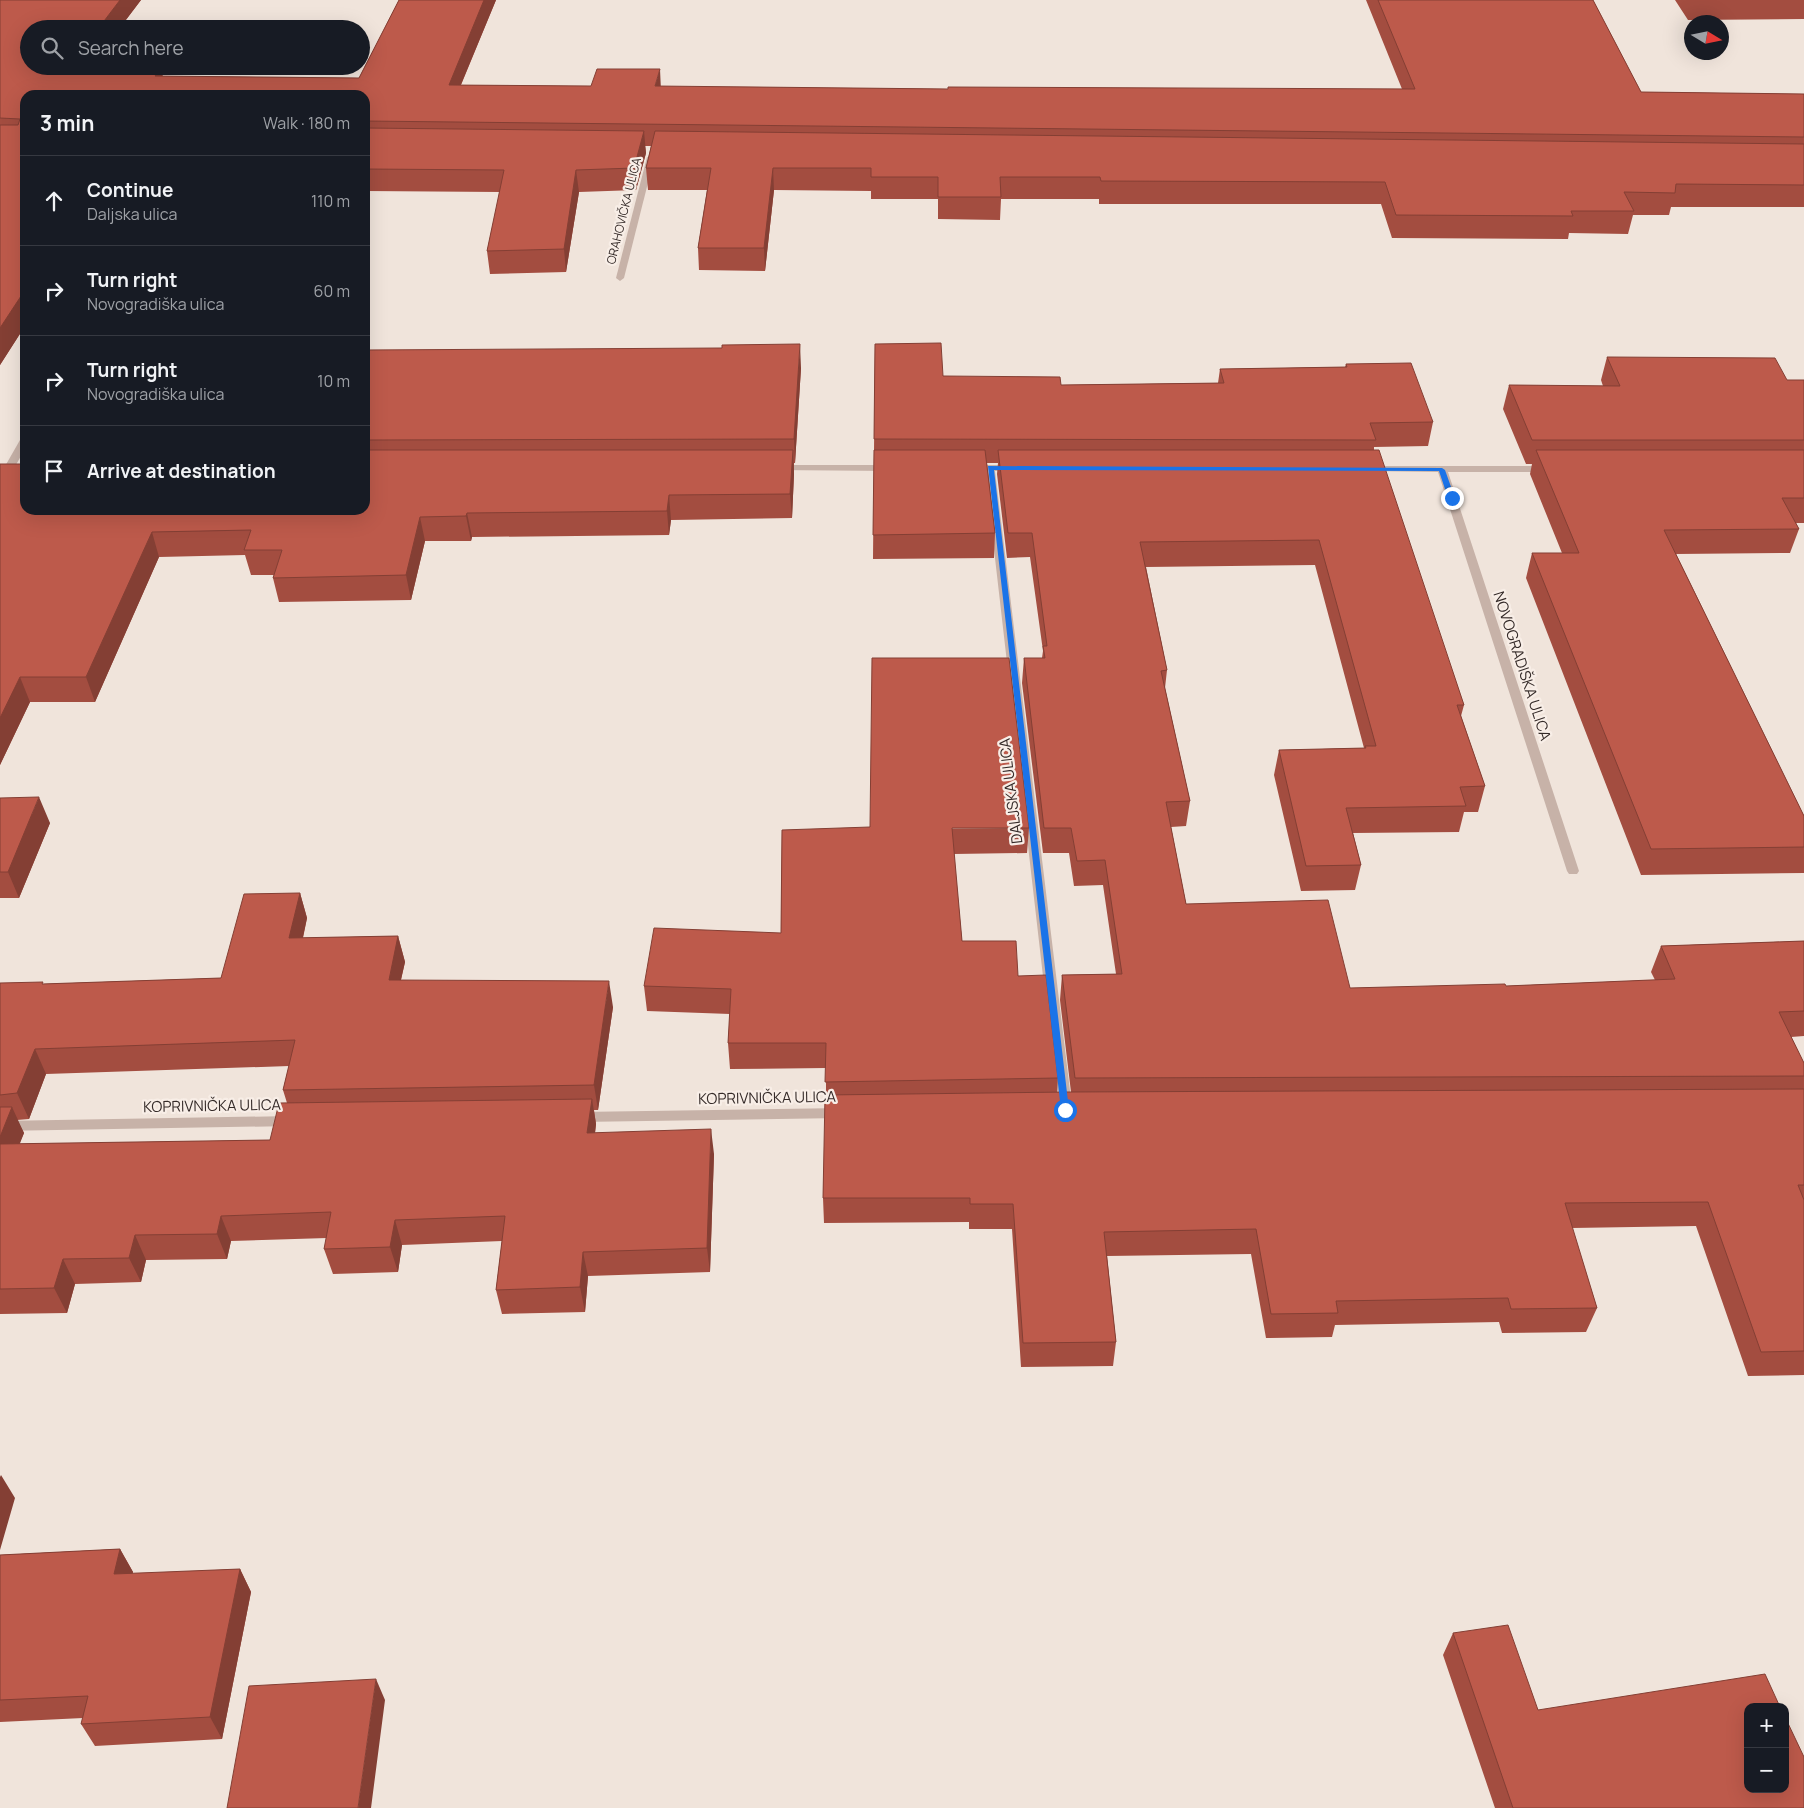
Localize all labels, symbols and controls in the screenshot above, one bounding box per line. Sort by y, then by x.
north arrow [1684,15,1729,60]
search box [20,20,370,75]
icon: search [38,34,66,62]
text: Search here [78,35,184,61]
text: 3 min [40,109,94,137]
text: Walk · 180 m [263,112,350,134]
street label: ORAHOVIČKA ULICA [602,155,645,266]
text: Continue [87,177,173,203]
icon: ahead [40,187,68,215]
text: 110 m [311,190,350,212]
text: Daljska ulica [87,203,177,225]
text: Turn right [87,267,177,293]
icon: right [40,277,68,305]
text: 60 m [314,280,350,302]
text: Novogradiška ulica [87,293,224,315]
text: Turn right [87,357,177,383]
icon: right [40,367,68,395]
text: 10 m [317,370,350,392]
text: Novogradiška ulica [87,383,224,405]
icon: arrive [40,457,68,485]
text: Arrive at destination [87,458,276,484]
route end [1441,487,1464,510]
street label: NOVOGRADIŠKA ULICA [1488,589,1557,744]
street label: DALJSKA ULICA [994,737,1027,845]
street label: KOPRIVNIČKA ULICA [698,1086,837,1109]
street label: KOPRIVNIČKA ULICA [143,1094,282,1117]
route start [1054,1099,1077,1122]
map controls [1744,1703,1789,1793]
button: + [1744,1703,1789,1748]
button: − [1744,1748,1789,1793]

